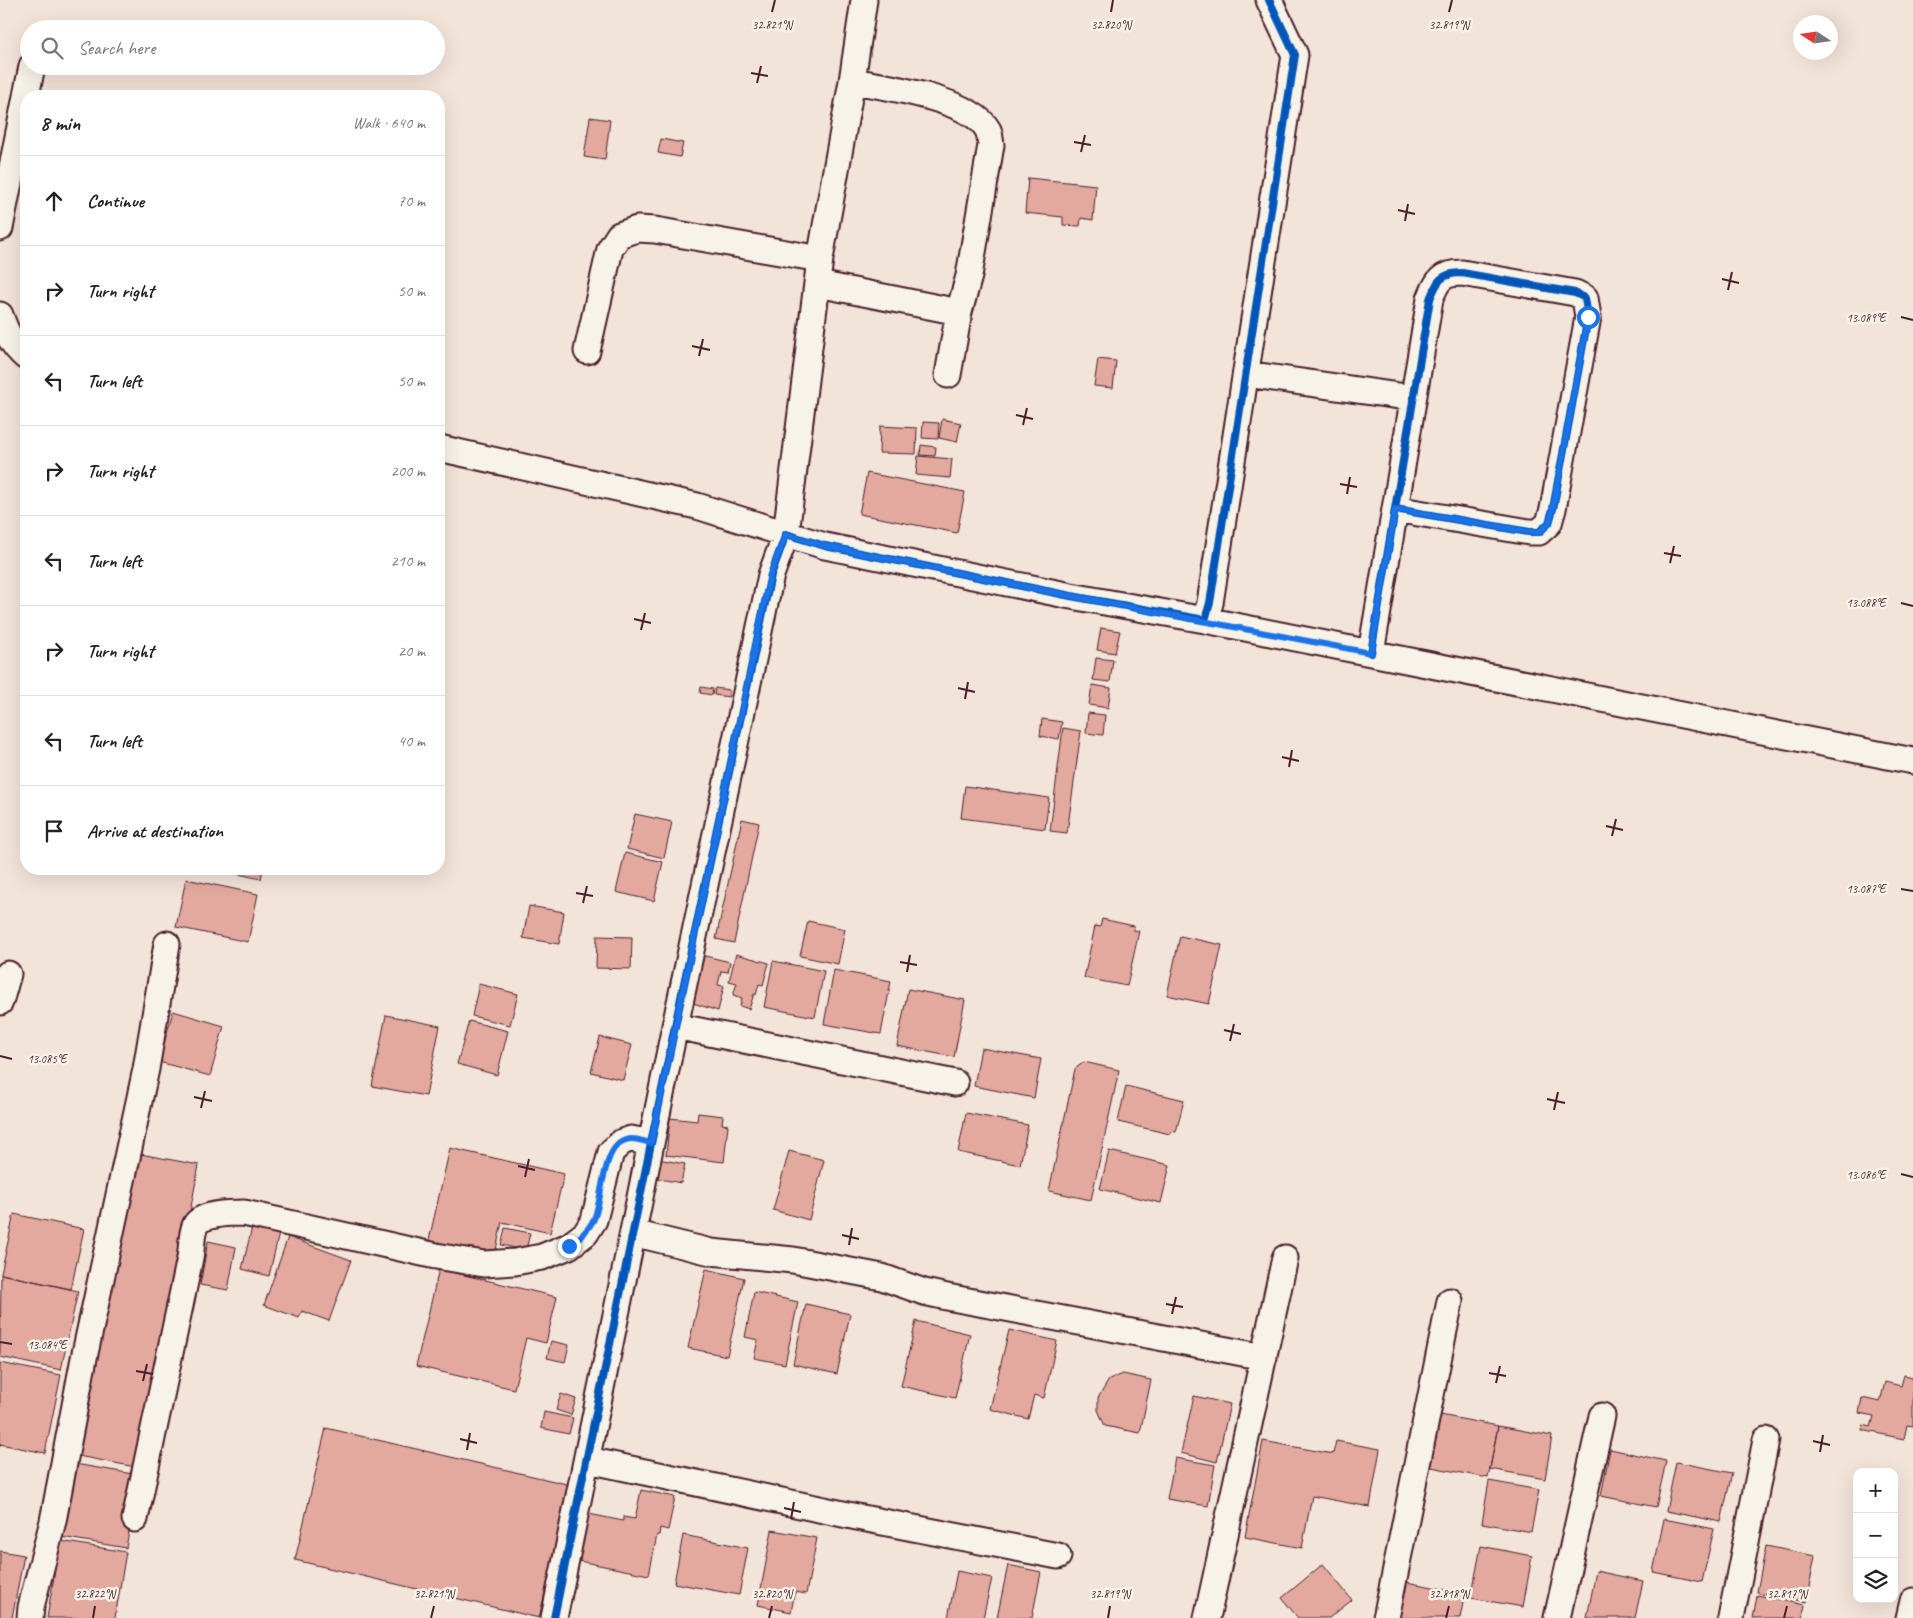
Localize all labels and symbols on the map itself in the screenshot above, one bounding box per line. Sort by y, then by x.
north arrow [1793,15,1838,60]
text: 32.821°N [752,17,794,33]
text: 32.820°N [1091,17,1133,33]
text: 32.819°N [1429,17,1471,33]
route start [1577,306,1600,329]
text: 13.089°E [1846,310,1887,326]
text: 13.088°E [1846,595,1887,611]
text: 13.087°E [1846,881,1887,897]
text: 13.085°E [27,1051,68,1067]
text: 13.086°E [1846,1167,1887,1183]
route end [558,1235,581,1258]
text: 13.084°E [27,1337,68,1353]
text: 32.822°N [75,1586,117,1602]
text: 32.821°N [414,1586,456,1602]
text: 32.820°N [752,1586,794,1602]
text: 32.819°N [1090,1586,1132,1602]
text: 32.818°N [1429,1586,1471,1602]
text: 32.817°N [1767,1586,1809,1602]

